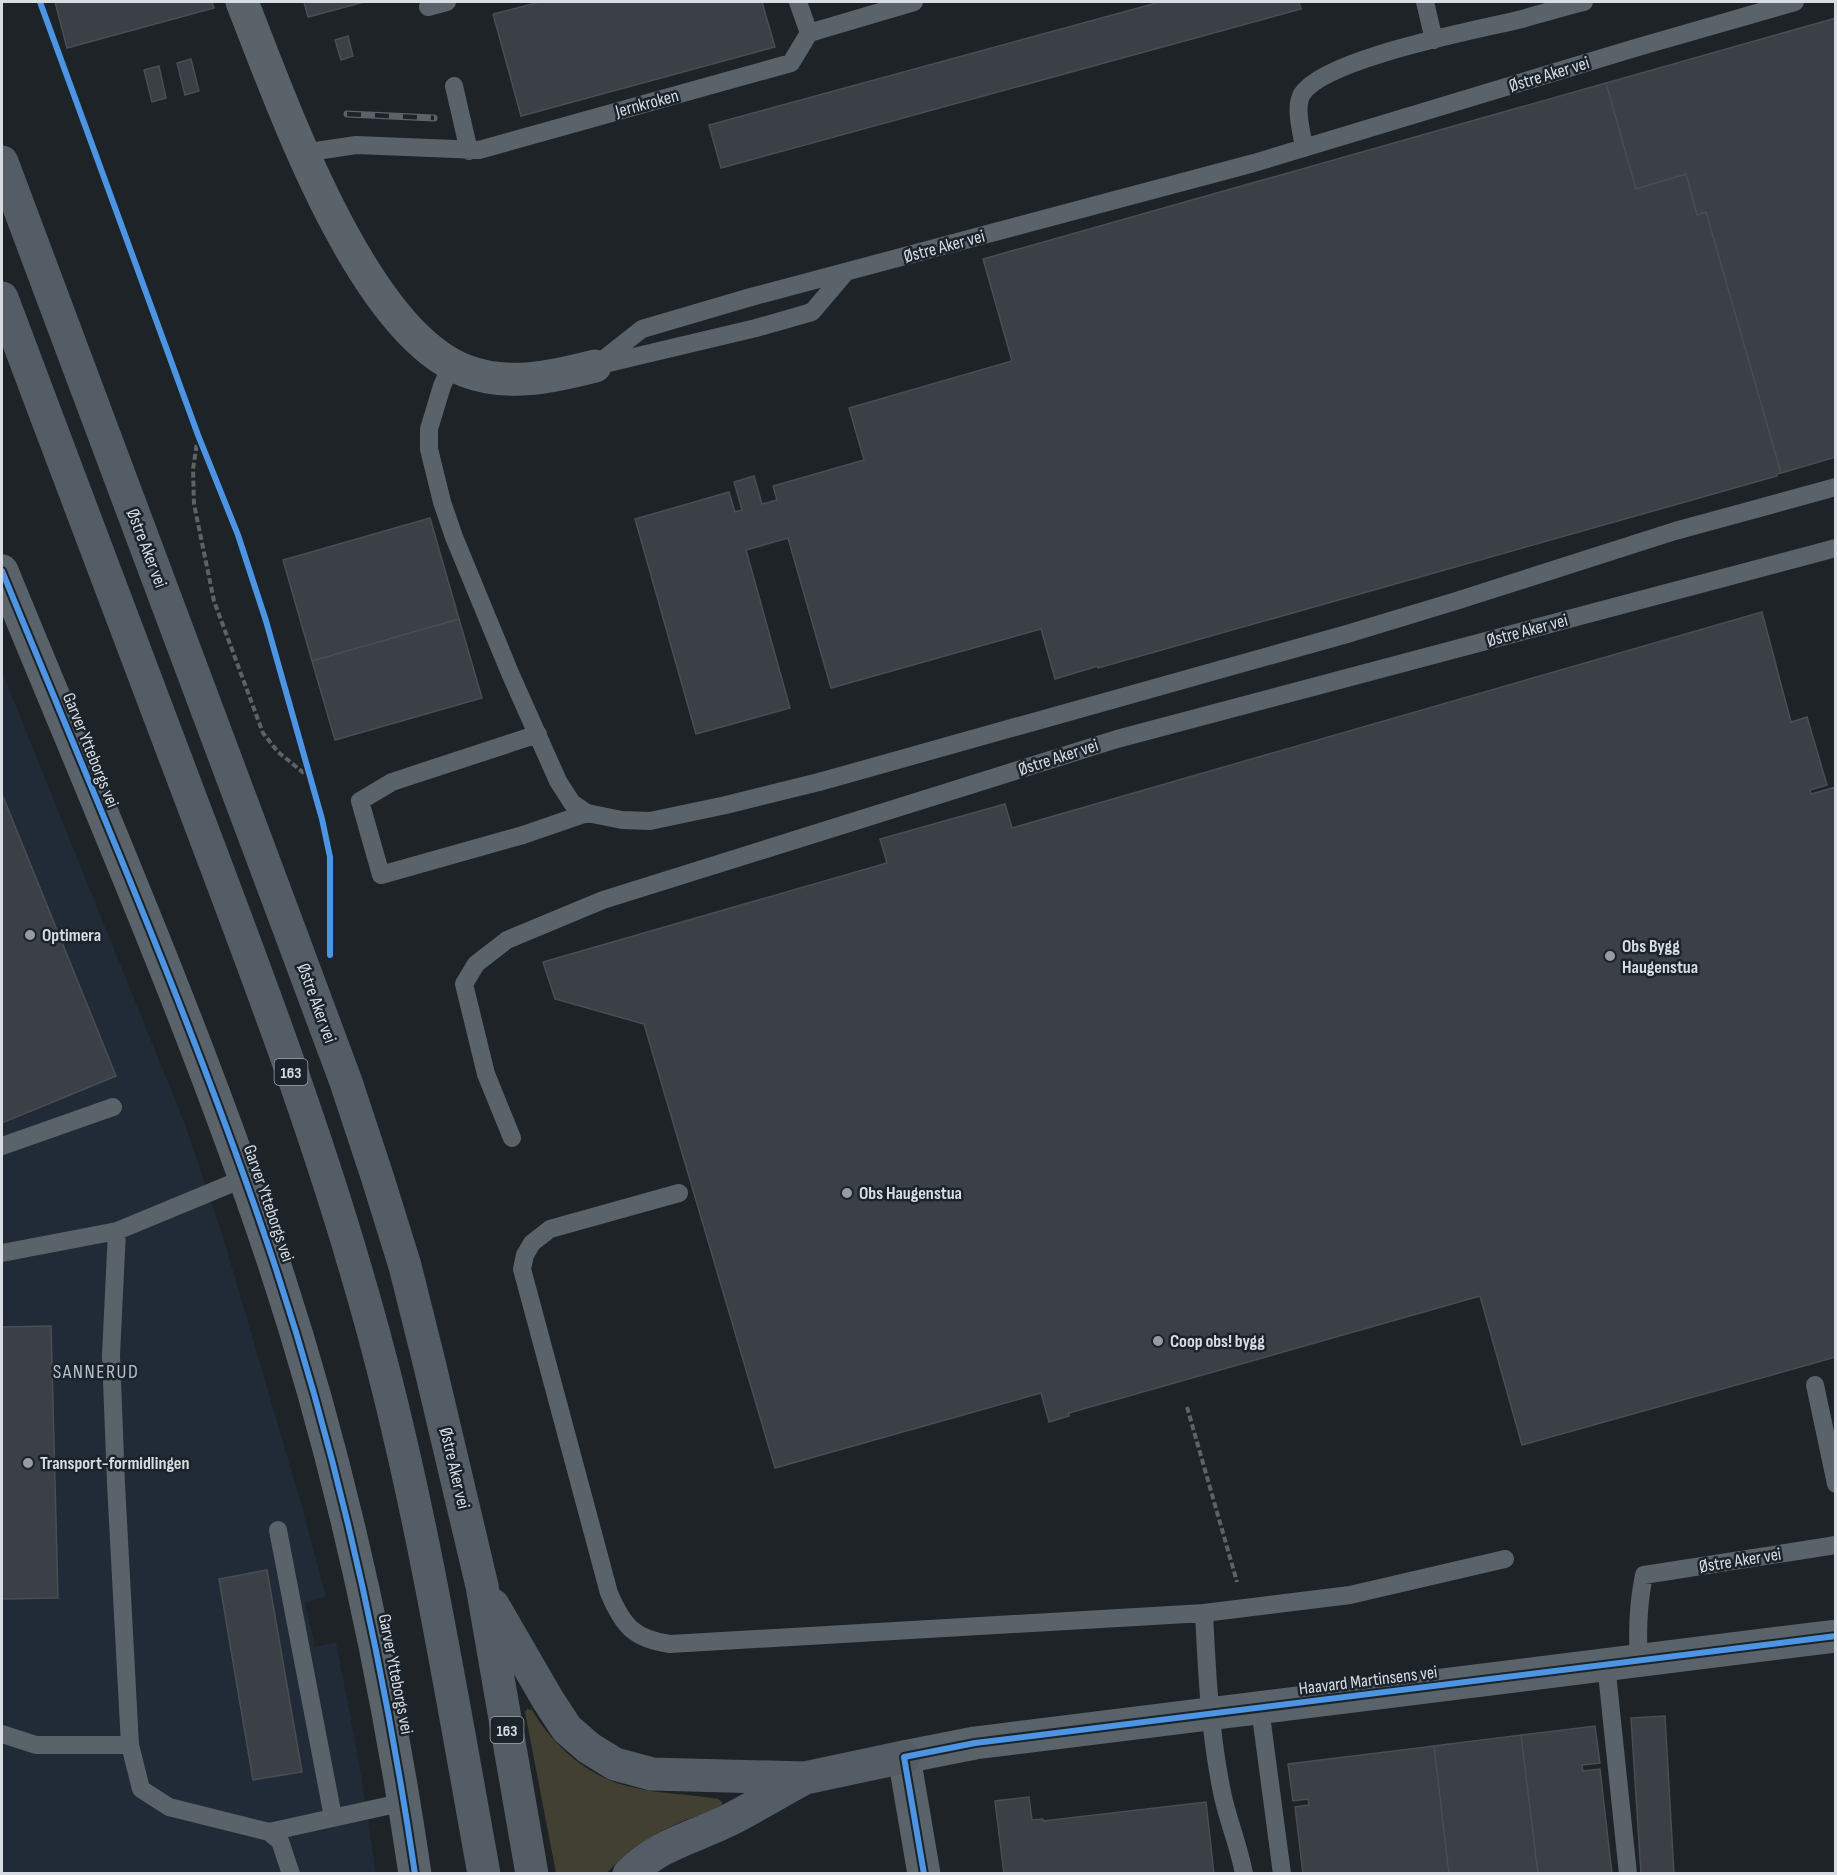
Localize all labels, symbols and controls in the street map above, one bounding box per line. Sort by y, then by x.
street label: Østre Aker vei [1506,52,1592,97]
street label: Jernkroken [612,85,681,122]
street label: Østre Aker vei [901,226,987,267]
street label: Østre Aker vei [122,506,171,591]
street label: Østre Aker vei [1484,610,1570,651]
street label: Garver Ytteborgs vei [58,690,123,811]
street label: Østre Aker vei [1015,735,1101,780]
place label: Optimera [42,925,101,946]
marker: Optimera [23,928,37,942]
place label: Obs Bygg Haugenstua [1622,936,1698,978]
marker: Obs Bygg Haugenstua [1603,949,1617,963]
street label: Østre Aker vei [292,961,341,1046]
road number: 163 [274,1059,308,1085]
street label: Garver Ytteborgs vei [239,1142,298,1264]
place label: Obs Haugenstua [859,1183,962,1204]
marker: Obs Haugenstua [840,1186,854,1200]
place label: Coop obs! bygg [1170,1331,1265,1352]
marker: Coop obs! bygg [1151,1334,1165,1348]
district label: SANNERUD [53,1360,139,1384]
street label: Østre Aker vei [435,1425,474,1511]
place label: Transport-formidlingen [40,1453,190,1474]
marker: Transport-formidlingen [21,1456,35,1470]
street label: Østre Aker vei [1697,1544,1783,1577]
street label: Garver Ytteborgs vei [374,1612,417,1736]
street label: Haavard Martinsens vei [1298,1662,1439,1699]
road number: 163 [490,1717,524,1743]

